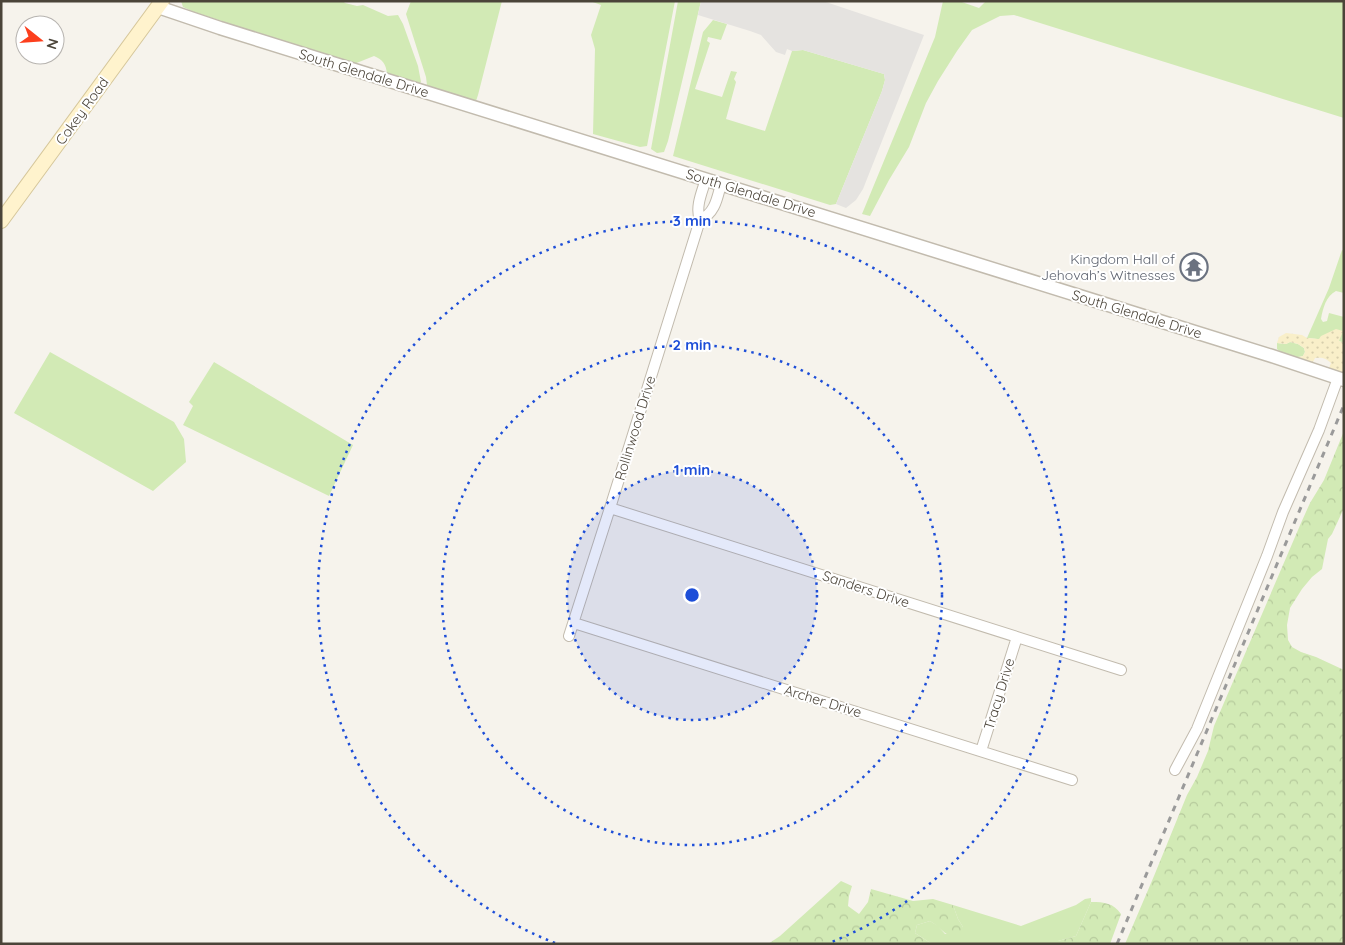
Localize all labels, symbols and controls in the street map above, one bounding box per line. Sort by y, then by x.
north arrow [15,15,65,65]
text: N [42,36,63,51]
street label: South Glendale Drive [297,45,431,101]
street label: Cokey Road [51,74,113,148]
street label: South Glendale Drive [684,165,818,221]
text: 3 min [673,211,711,230]
place label: Kingdom Hall of Jehovah’s Witnesses [1041,250,1175,284]
temple icon: Kingdom Hall of Jehovah’s Witnesses [1179,252,1209,282]
street label: South Glendale Drive [1070,286,1204,342]
text: 2 min [672,335,712,354]
street label: Rollinwood Drive [610,373,660,483]
text: 1 min [674,460,710,479]
street label: Sanders Drive [820,566,912,612]
centre of rings [683,586,701,604]
street label: Tracy Drive [980,656,1018,732]
street label: Archer Drive [782,681,864,721]

